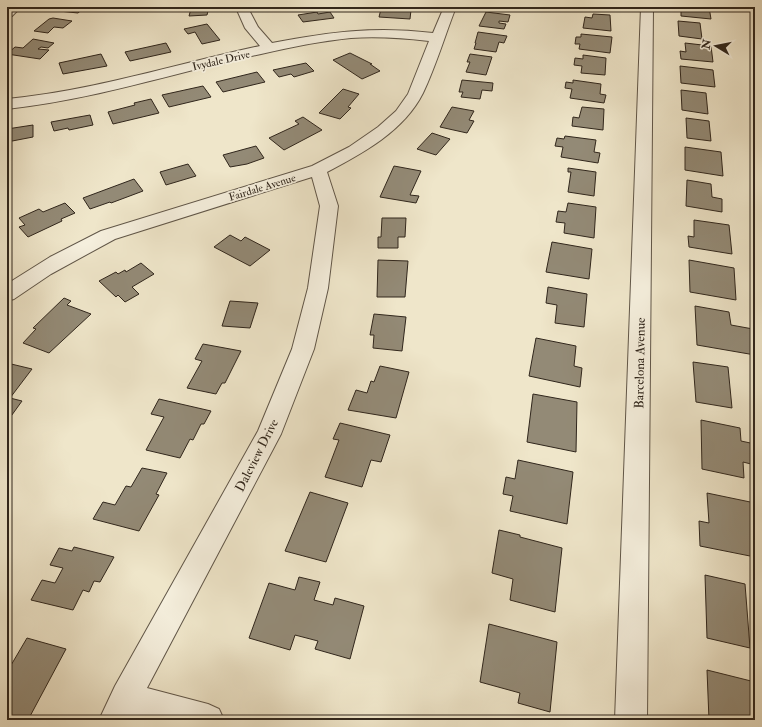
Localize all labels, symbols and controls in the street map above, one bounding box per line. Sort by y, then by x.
north arrow [696,26,736,66]
text: N [699,37,714,51]
street label: Ivydale Drive [191,47,252,74]
street label: Fairdale Avenue [227,171,298,204]
street label: Barcelona Avenue [631,317,649,409]
street label: Daleview Drive [232,416,282,495]

